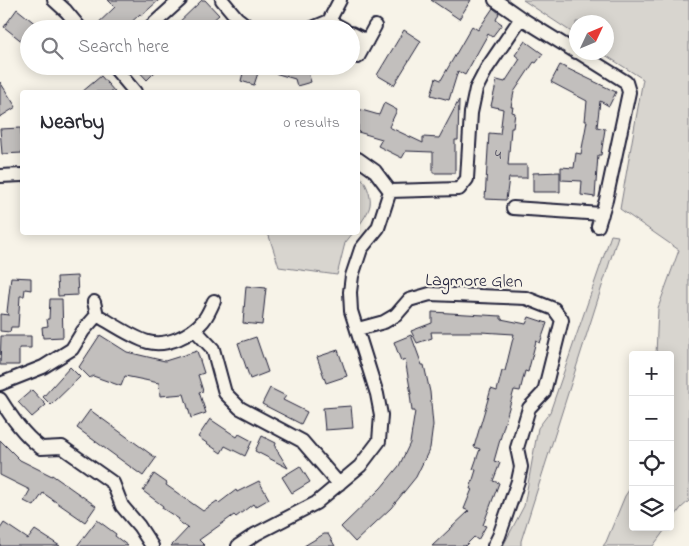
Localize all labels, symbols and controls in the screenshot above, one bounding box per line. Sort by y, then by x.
north arrow [569,15,614,60]
search box [20,20,360,75]
icon: search [38,34,66,62]
text: Search here [78,34,169,61]
text: Nearby [40,108,104,138]
text: 0 results [284,111,340,135]
house number: 4 [495,144,501,166]
street label: Lagmore Glen [425,268,523,297]
map controls [629,351,674,531]
button: + [629,351,674,396]
button: − [629,396,674,441]
button: locate [629,441,674,486]
button: layers [629,486,674,531]

